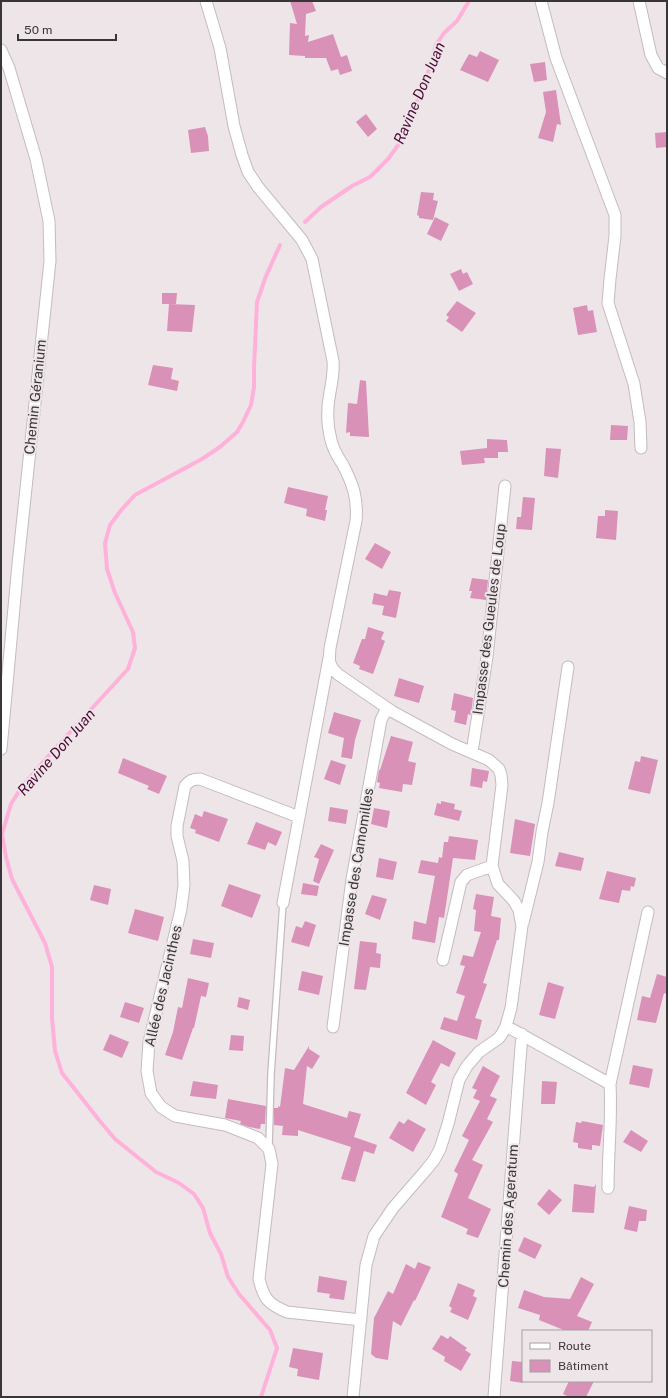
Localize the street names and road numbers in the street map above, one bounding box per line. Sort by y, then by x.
street label: Chemin Géranium [21,339,49,455]
street label: Impasse des Gueules de Loup [469,523,509,715]
street label: Impasse des Camomilles [336,787,376,947]
street label: Allée des Jacinthes [141,924,185,1048]
street label: Chemin des Ageratum [495,1144,521,1288]

